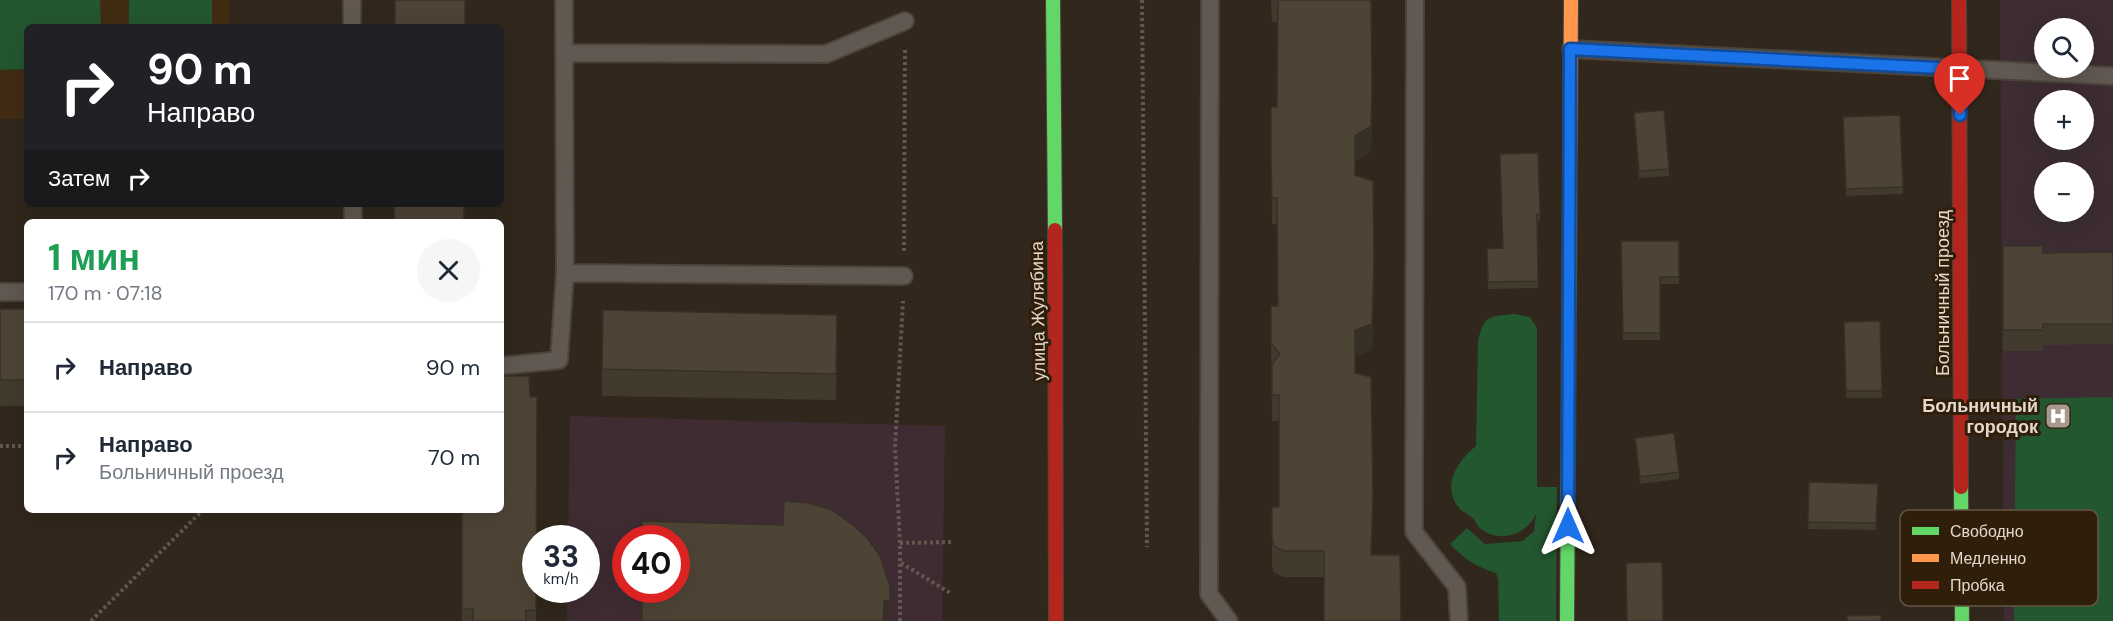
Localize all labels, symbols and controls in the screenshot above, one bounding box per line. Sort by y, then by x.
map controls [2034,18,2094,222]
button: search [2034,18,2094,78]
text: 90 m [147,42,253,97]
icon: right [48,48,126,126]
pin [1934,53,1985,115]
icon: arrive [1943,62,1976,95]
button: + [2034,90,2094,150]
text: Направо [147,95,255,130]
icon: right [122,162,155,195]
button: − [2034,162,2094,222]
text: Затем [48,164,110,193]
street label: Больничный проезд [1931,209,1955,376]
text: 1 мин [48,234,140,281]
button: close [417,239,480,302]
street label: улица Жулябина [1025,240,1051,381]
text: 170 m · 07:18 [48,280,163,306]
icon: right [48,351,81,384]
text: Направо [99,353,193,382]
text: 90 m [426,353,480,382]
place label: Больничный городок [1922,394,2039,439]
hospital icon: Больничный городок [2043,401,2073,431]
text: Направо [99,430,193,459]
icon: right [48,441,81,474]
text: 70 m [428,443,480,472]
text: Больничный проезд [99,459,284,485]
position arrow [1536,494,1600,558]
legend [1900,510,2098,606]
text: Свободно [1950,521,2024,542]
speed limit sign: 40 [612,525,690,603]
text: 33 [543,537,579,576]
text: Медленно [1950,548,2026,569]
text: km/h [543,569,579,589]
text: Пробка [1950,575,2005,596]

